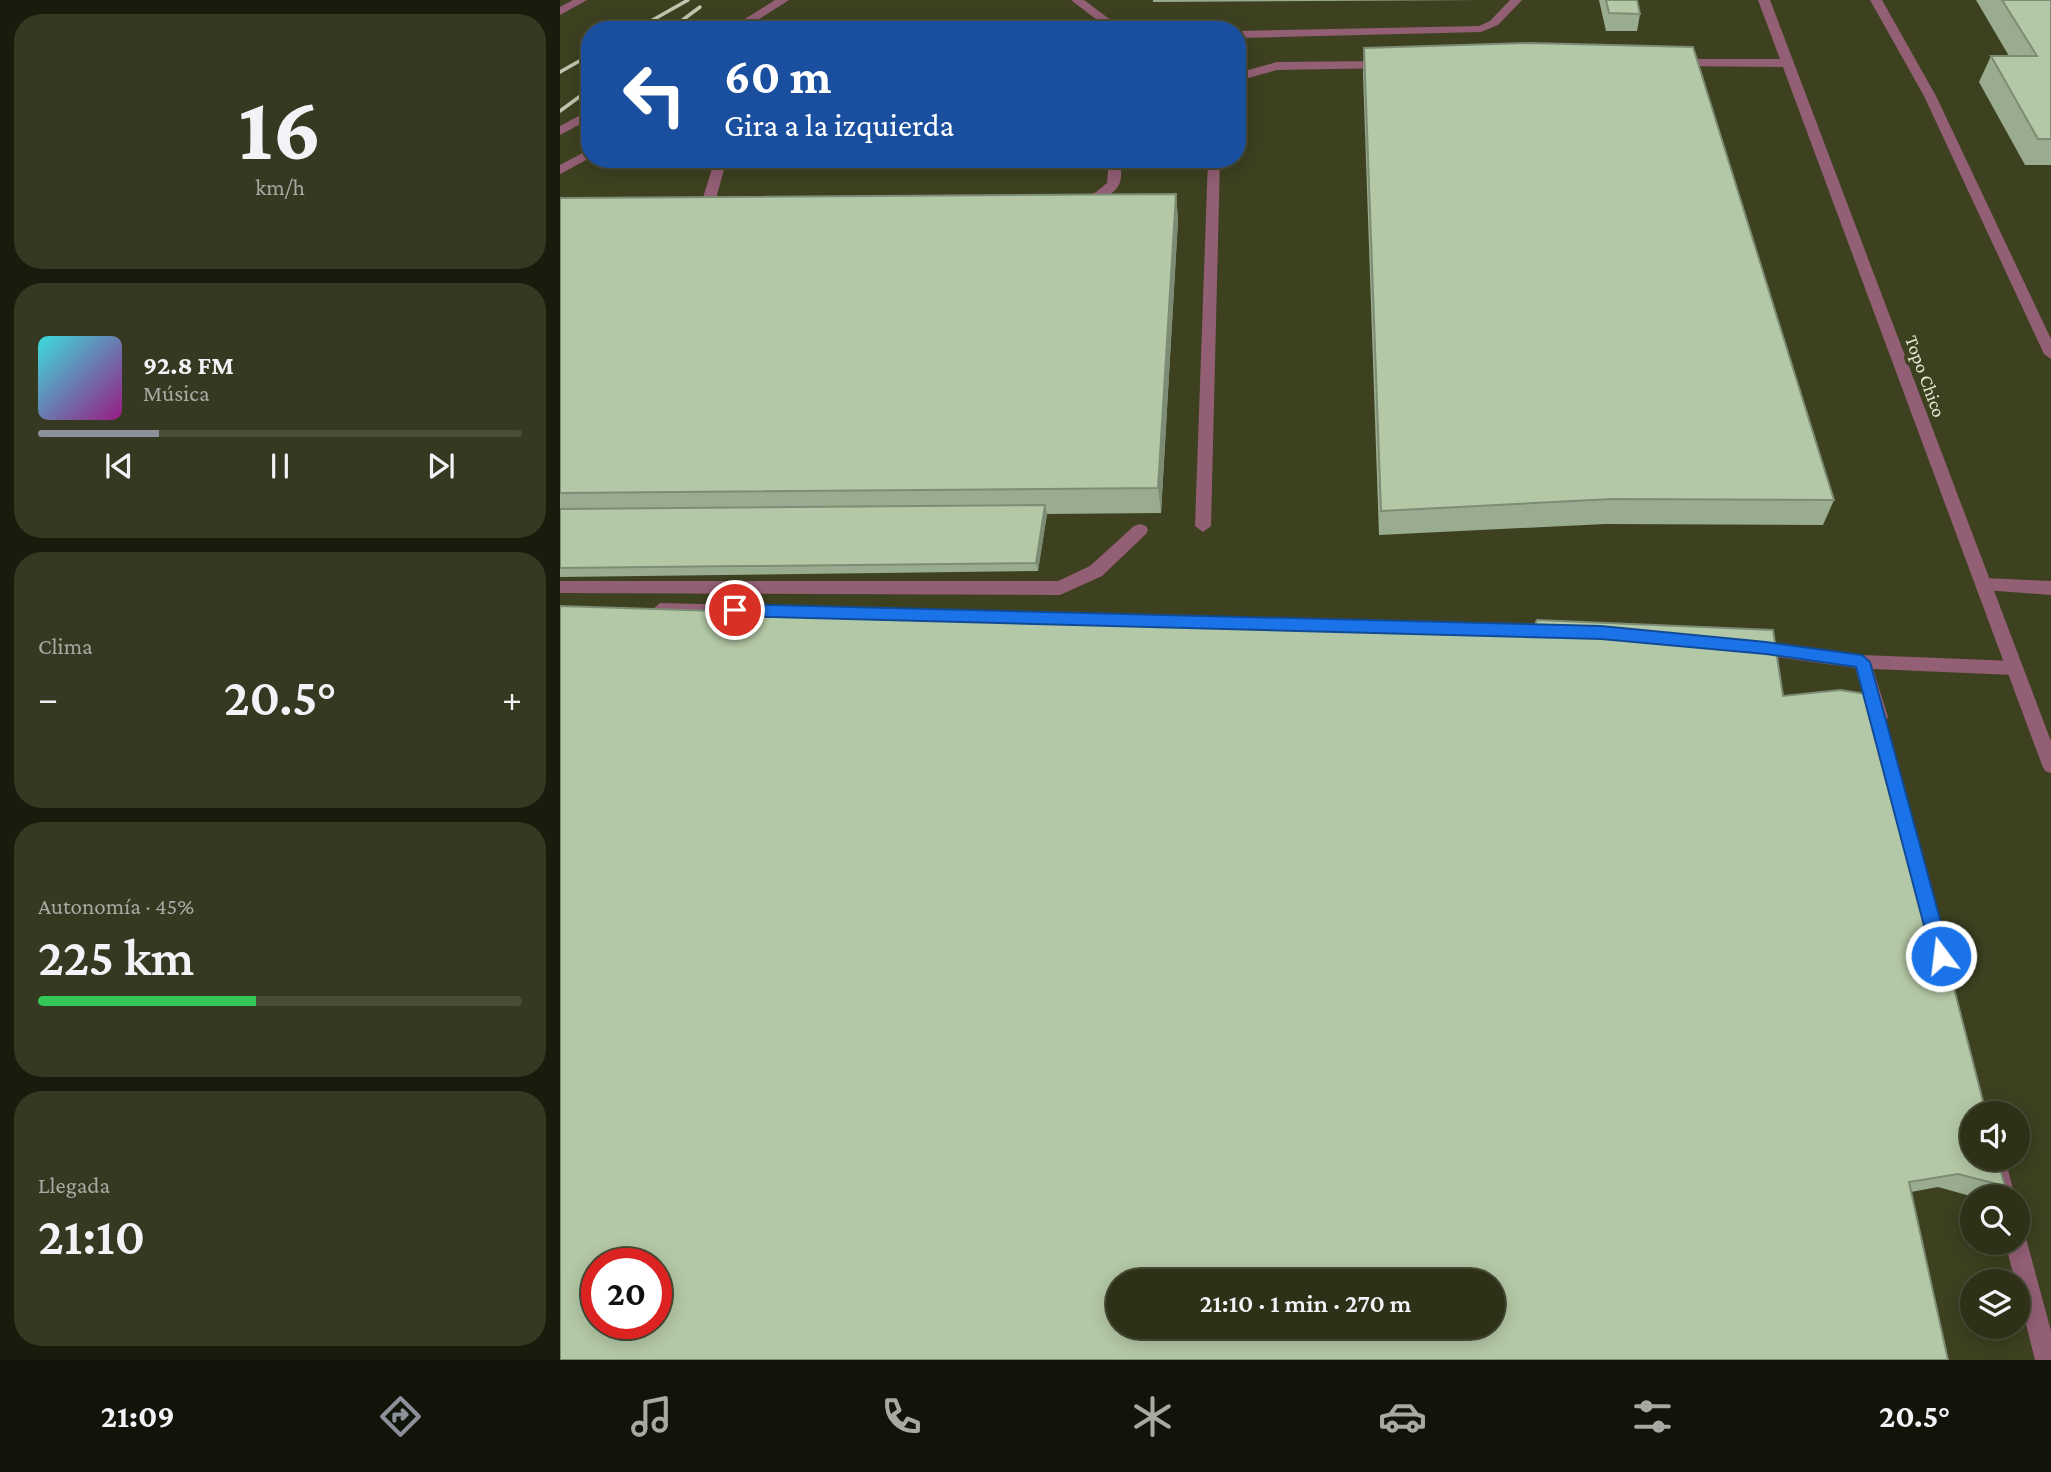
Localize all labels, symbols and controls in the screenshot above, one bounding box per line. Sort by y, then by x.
icon: left [609,49,700,140]
text: 60 m [724,49,831,104]
text: 16 [238,77,322,179]
text: Gira a la izquierda [724,107,954,143]
text: km/h [255,174,305,200]
street label: Topo Chico [1901,332,1950,420]
text: 92.8 FM [143,351,234,380]
text: Música [143,380,210,406]
icon: previous [100,447,138,485]
icon: pause [261,447,299,485]
icon: next [422,447,460,485]
pin [705,580,765,640]
icon: arrive [716,591,754,629]
text: Clima [38,633,93,659]
text: 20.5° [224,668,336,726]
text: − [38,677,58,719]
text: + [502,677,522,719]
text: Autonomía · 45% [38,893,194,919]
position arrow [1904,919,1978,993]
text: 225 km [38,928,194,986]
map controls [1960,1101,2030,1339]
button: sound [1960,1101,2030,1171]
text: Llegada [38,1172,110,1198]
button: search [1960,1185,2030,1255]
text: 21:10 [38,1207,145,1265]
speed limit sign: 20 [581,1248,672,1339]
button: layers [1960,1269,2030,1339]
text: 21:10 · 1 min · 270 m [1200,1289,1411,1318]
icon: directions [376,1392,425,1441]
icon: music [627,1392,676,1441]
icon: phone [877,1392,926,1441]
icon: climate [1128,1392,1177,1441]
icon: car [1378,1392,1427,1441]
icon: filters [1628,1392,1677,1441]
text: 21:09 [101,1398,175,1434]
text: 20.5° [1879,1398,1950,1434]

